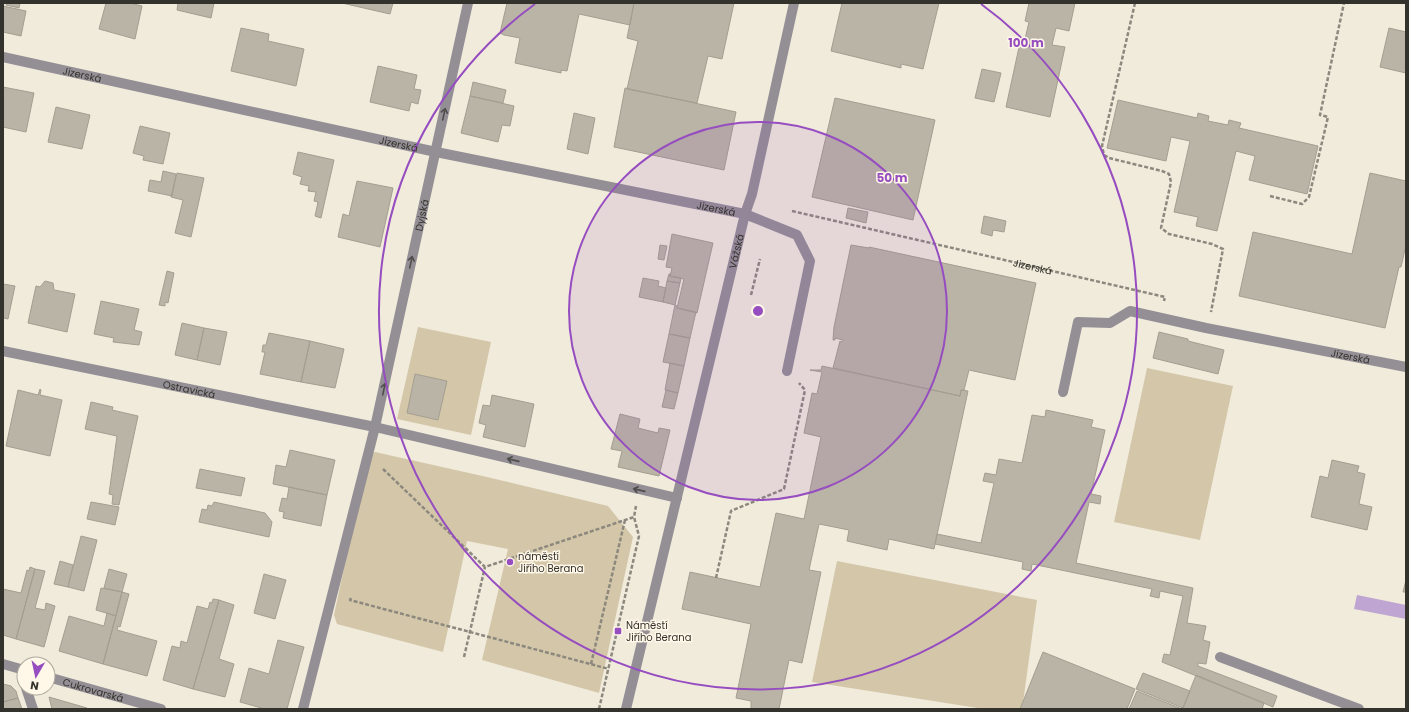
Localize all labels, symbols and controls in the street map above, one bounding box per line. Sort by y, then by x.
text: 100 m [1008,34,1044,51]
street label: Jizerská [61,63,103,86]
one-way arrow [441,107,449,120]
street label: Jizerská [378,133,419,156]
text: 50 m [877,169,908,186]
street label: Jizerská [695,197,737,220]
street label: Dyjská [411,198,433,233]
street label: Vážská [725,232,748,270]
street label: Jizerská [1012,255,1053,279]
one-way arrow [408,256,416,269]
centre of rings [751,304,765,318]
street label: Jizerská [1330,346,1371,368]
street label: Ostravická [161,377,217,402]
one-way arrow [380,383,388,396]
one-way arrow [507,455,520,463]
one-way arrow [633,485,646,493]
place label: náměstí Jiřího Berana [518,549,583,576]
marker: náměstí Jiřího Berana [505,557,515,567]
place label: Náměstí Jiřího Berana [626,618,691,645]
marker: Náměstí Jiřího Berana [613,626,623,636]
north arrow [16,656,56,696]
street label: Cukrovarská [61,675,125,706]
text: N [29,677,40,694]

